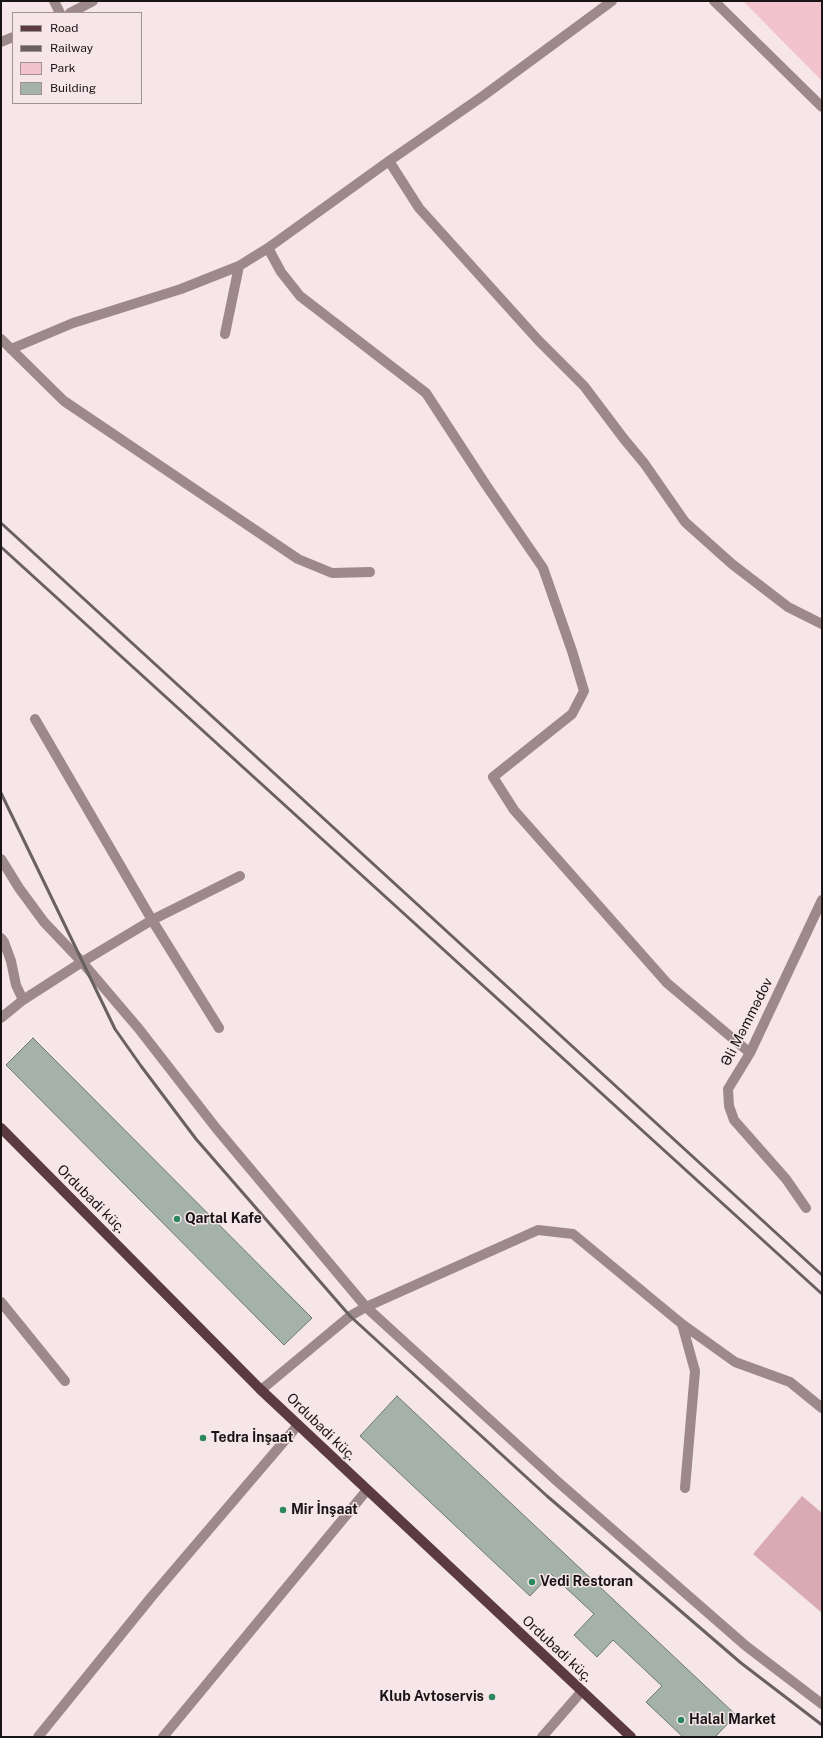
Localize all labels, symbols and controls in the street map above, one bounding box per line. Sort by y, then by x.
legend [12,12,142,104]
text: Road [50,21,78,35]
text: Railway [50,41,93,55]
text: Park [50,61,76,75]
text: Building [50,81,96,95]
street label: Əli Məmmədov [718,975,776,1069]
street label: Ordubadi küç. [53,1161,129,1237]
place label: Qartal Kafe [185,1211,262,1227]
marker: Qartal Kafe [172,1214,182,1224]
street label: Ordubadi küç. [283,1390,359,1464]
place label: Tedra İnşaat [211,1430,293,1446]
marker: Tedra İnşaat [198,1433,208,1443]
place label: Mir İnşaat [291,1502,358,1518]
marker: Mir İnşaat [278,1505,288,1515]
place label: Vedi Restoran [540,1574,633,1590]
marker: Vedi Restoran [527,1577,537,1587]
street label: Ordubadi küç. [518,1612,596,1686]
place label: Klub Avtoservis [379,1689,484,1705]
marker: Klub Avtoservis [487,1692,497,1702]
place label: Halal Market [689,1712,776,1728]
marker: Halal Market [676,1715,686,1725]

